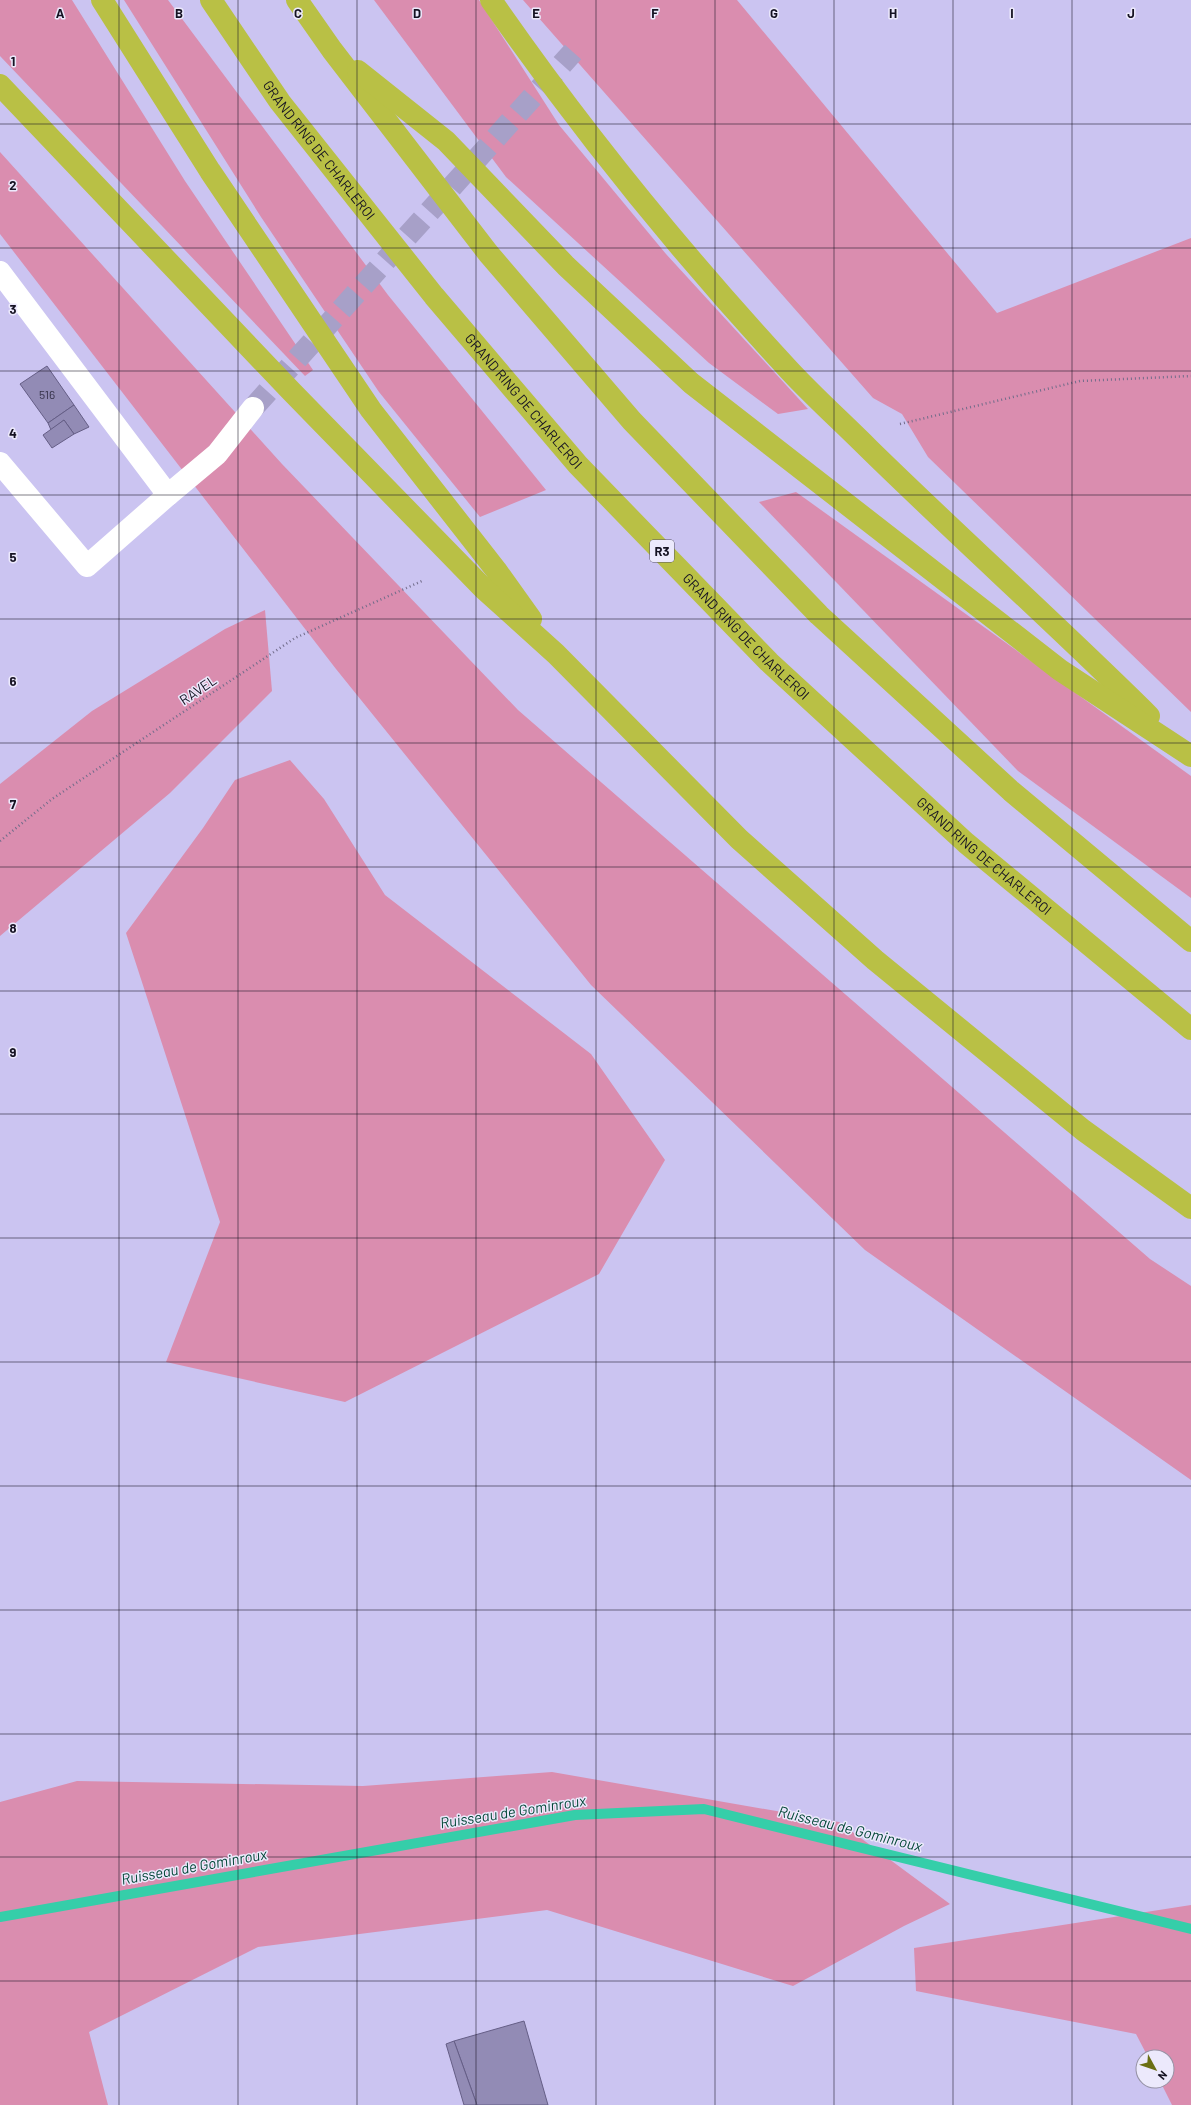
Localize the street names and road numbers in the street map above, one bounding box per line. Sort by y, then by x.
street label: GRAND RING DE CHARLEROI [260,77,379,223]
street label: GRAND RING DE CHARLEROI [462,330,586,472]
road number: R3 [650,540,674,562]
street label: GRAND RING DE CHARLEROI [679,569,813,703]
street label: RAVEL [176,671,220,708]
street label: GRAND RING DE CHARLEROI [914,793,1055,918]

